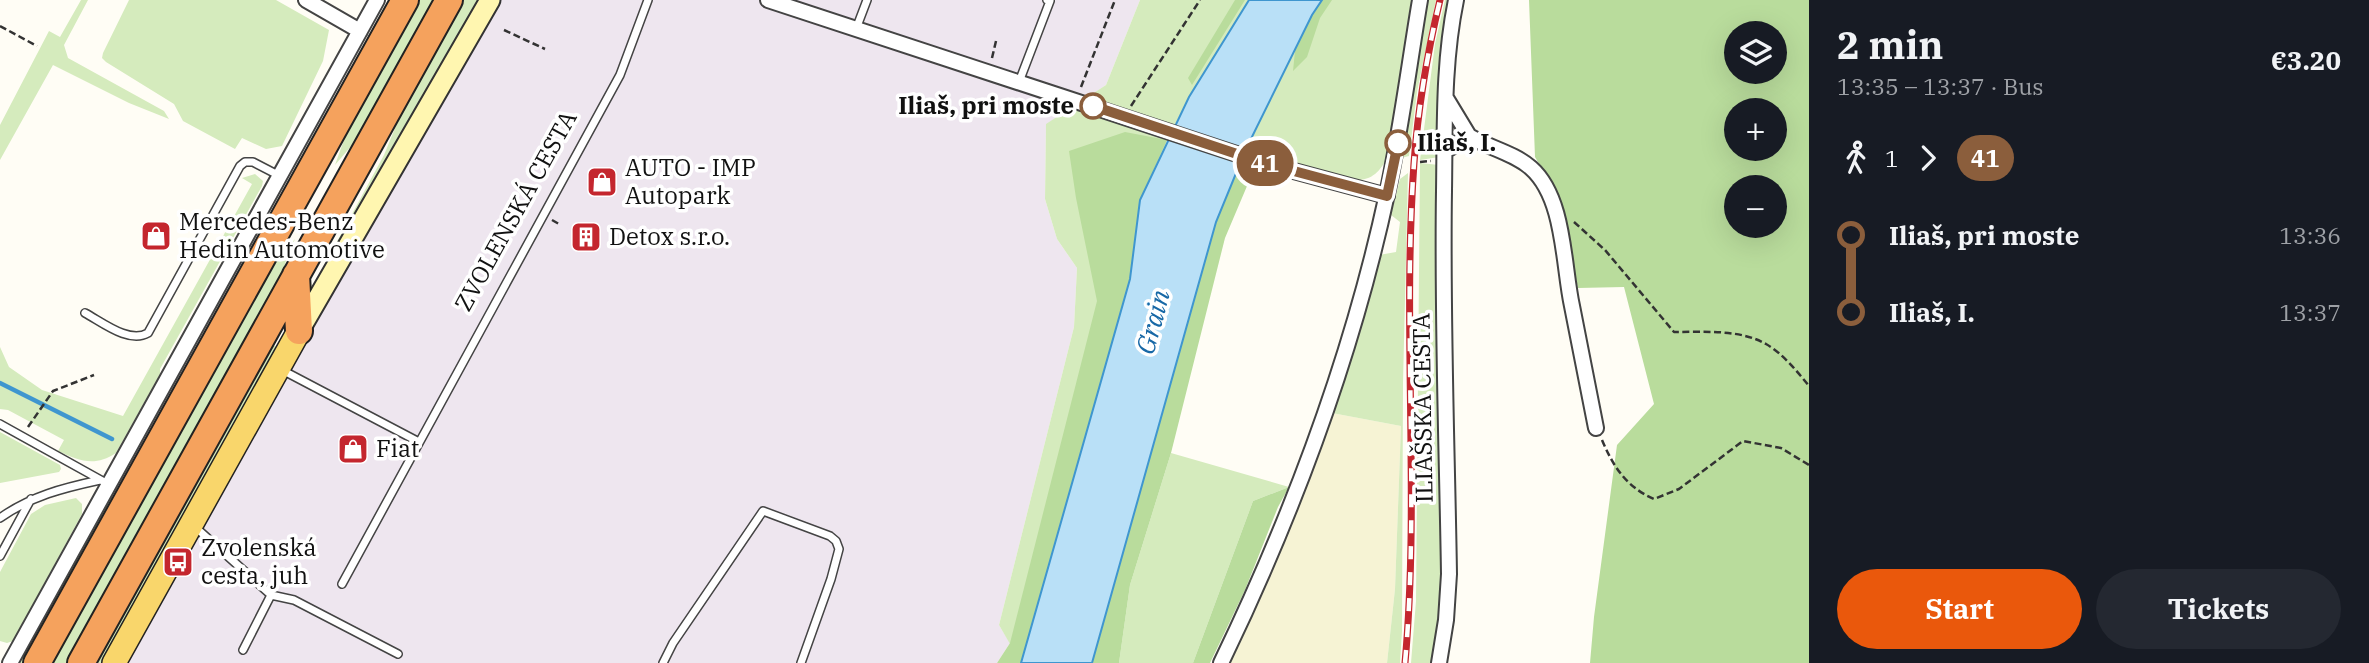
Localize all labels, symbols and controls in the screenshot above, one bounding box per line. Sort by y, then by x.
text: 2 min [1837,20,1943,69]
map controls [1724,21,1787,238]
button: layers [1724,21,1787,84]
text: €3.20 [2271,43,2341,77]
text: 13:35 – 13:37 · Bus [1837,71,2044,101]
place label: Iliaš, pri moste [898,89,1074,121]
marker: Iliaš, pri moste [1080,93,1106,119]
button: + [1724,98,1787,161]
street label: ZVOLENSKÁ CESTA [447,104,584,317]
place label: Iliaš, I. [1417,126,1496,158]
marker: Iliaš, I. [1385,130,1411,156]
icon: walk [1837,139,1875,177]
icon: forward [1909,139,1947,177]
line badge: 41 [1234,140,1296,186]
text: 41 [1971,142,2000,174]
text: 1 [1885,143,1899,173]
text: 41 [1251,147,1279,179]
place label: AUTO - IMP Autopark [625,151,756,211]
shop icon: AUTO - IMP Autopark [585,165,619,199]
button: − [1724,175,1787,238]
place label: Mercedes-Benz Hedin Automotive [179,205,385,265]
text: Iliaš, pri moste [1889,218,2079,252]
shop icon: Mercedes-Benz Hedin Automotive [139,219,173,253]
building icon: Detox s.r.o. [569,220,603,254]
place label: Detox s.r.o. [609,220,730,252]
text: 13:36 [2279,220,2341,250]
water label: Grain [1127,286,1177,358]
text: Iliaš, I. [1889,295,1975,329]
text: 13:37 [2279,297,2341,327]
street label: ILIAŠSKA CESTA [1404,312,1440,503]
shop icon: Fiat [336,432,370,466]
place label: Fiat [376,432,419,464]
place label: Zvolenská cesta, juh [201,531,317,591]
bus stop icon: Zvolenská cesta, juh [161,545,195,579]
button: Start [1837,569,2082,649]
button: Tickets [2096,569,2341,649]

